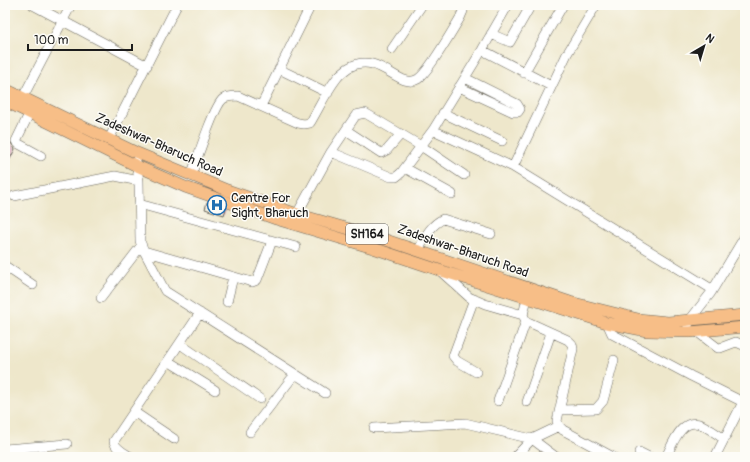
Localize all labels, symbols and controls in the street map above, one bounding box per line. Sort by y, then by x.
scale bar [28,26,132,52]
north arrow [684,26,724,66]
text: N [703,31,717,46]
text: 100 m [34,33,69,48]
street label: Zadeshwar-Bharuch Road [93,110,225,180]
place label: Centre For Sight, Bharuch [231,190,308,221]
hospital icon: Centre For Sight, Bharuch [206,194,228,216]
street label: Zadeshwar-Bharuch Road [395,221,531,281]
road number: SH164 [346,224,388,244]

